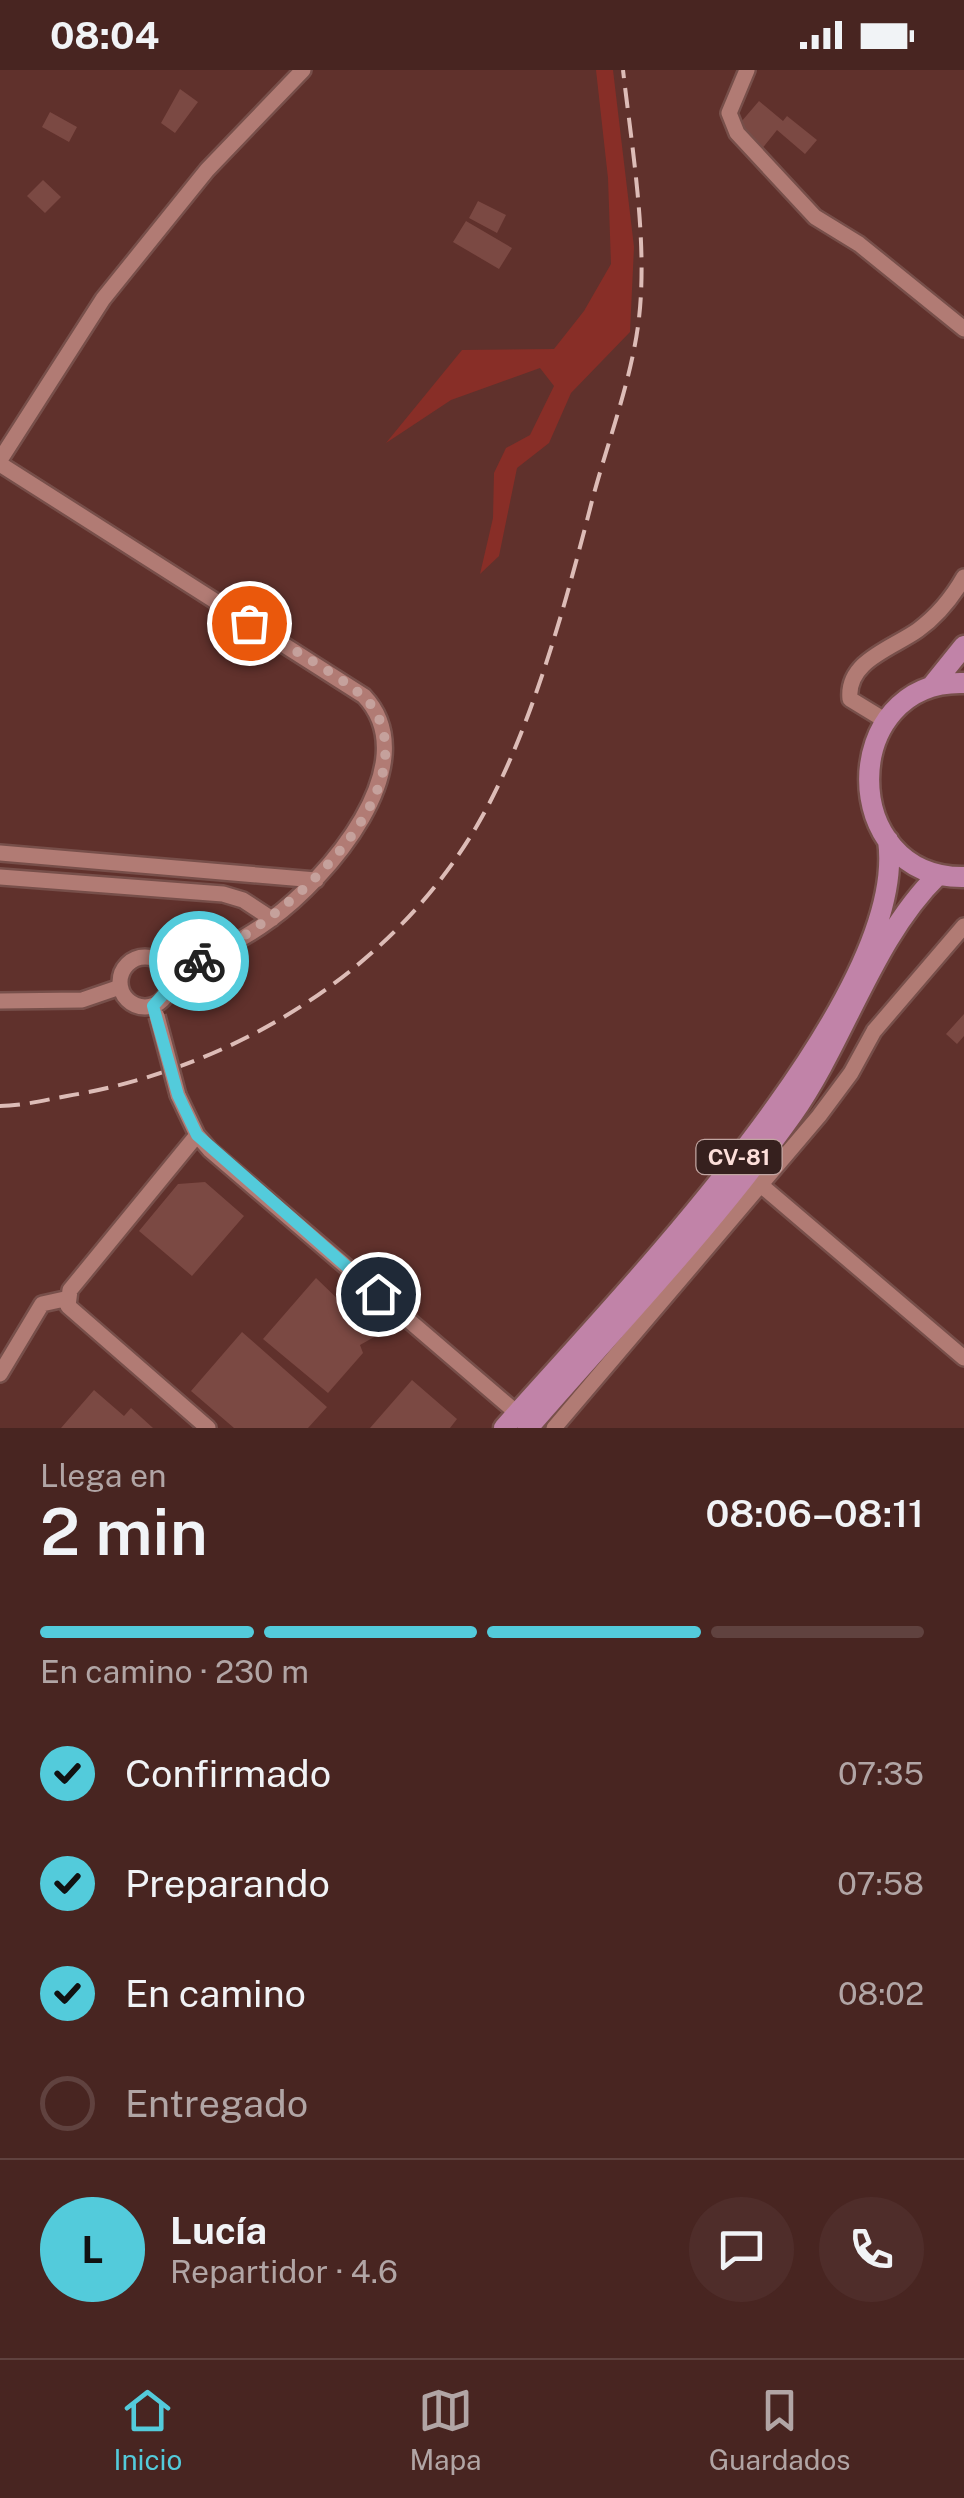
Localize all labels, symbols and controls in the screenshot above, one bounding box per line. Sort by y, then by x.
text: 08:04 [50,13,159,58]
pin [207,581,292,666]
icon: bag [222,596,277,651]
courier [149,911,249,1011]
icon: bike [172,934,227,989]
road number: CV-81 [696,1140,782,1174]
pin [336,1252,421,1337]
icon: home [351,1267,406,1322]
text: Llega en [40,1457,166,1494]
text: 08:06–08:11 [706,1491,924,1536]
text: 2 min [40,1493,208,1570]
text: En camino · 230 m [40,1653,309,1690]
icon: check [40,1746,95,1801]
text: Confirmado [125,1751,331,1796]
text: 07:35 [838,1755,924,1792]
icon: check [40,1856,95,1911]
text: Preparando [125,1861,330,1906]
text: 07:58 [837,1865,924,1902]
icon: check [40,1966,95,2021]
text: En camino [125,1971,306,2016]
text: 08:02 [838,1975,924,2012]
text: Entregado [125,2081,308,2126]
button: chat [689,2197,794,2302]
button: phone [819,2197,924,2302]
text: Lucía [170,2208,267,2253]
text: L [82,2227,103,2272]
text: Repartidor · 4.6 [170,2253,398,2290]
tab: Inicio [114,2383,182,2476]
tab: Mapa [409,2383,482,2476]
tab: Guardados [709,2383,850,2476]

